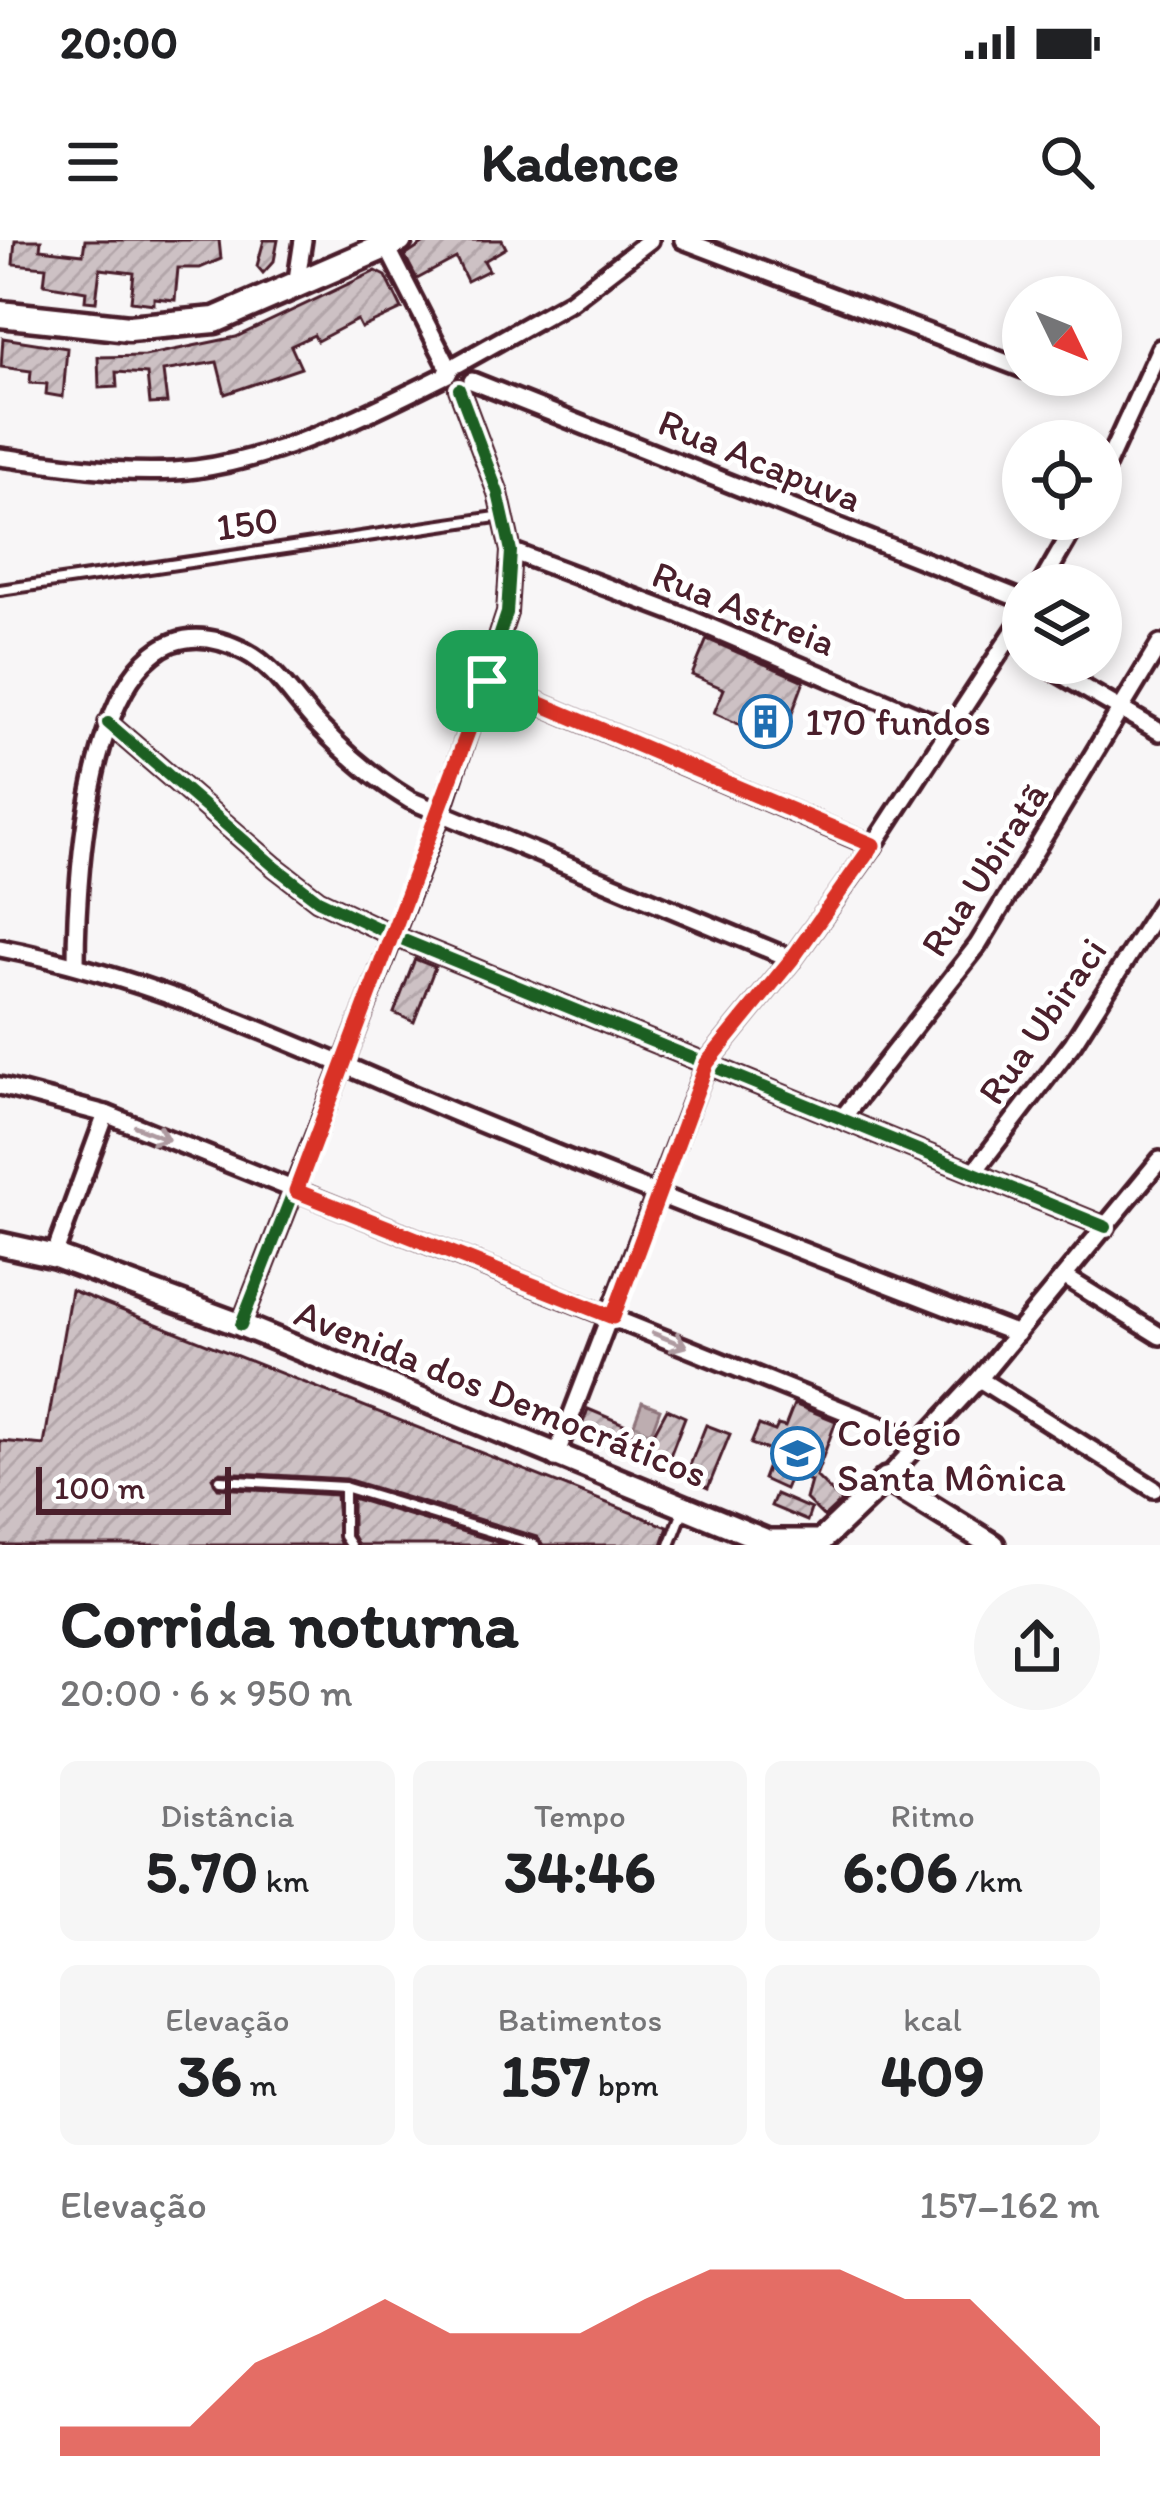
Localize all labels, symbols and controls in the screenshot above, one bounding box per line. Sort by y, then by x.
text: 20:00 [60,15,178,69]
icon: menu [60,129,126,195]
icon: search [1034,129,1100,195]
text: Kadence [481,130,679,195]
north arrow [1002,276,1122,396]
map controls [1002,276,1122,684]
street label: Rua Acapuva [652,398,868,522]
button: locate [1002,420,1122,540]
street label: 150 [213,495,281,551]
street label: Rua Astreia [646,550,842,666]
button: layers [1002,564,1122,684]
pin [436,630,538,732]
icon: arrive [454,648,520,714]
building icon: 170 fundos [738,693,794,749]
place label: 170 fundos [805,698,991,745]
street label: Rua Ubiratã [910,773,1058,965]
street label: Rua Ubiraci [968,929,1116,1113]
one-way arrow [132,1124,169,1145]
street label: Avenida dos Democráticos [288,1289,714,1497]
one-way arrow [650,1331,687,1352]
place label: Colégio Santa Mônica [837,1409,1066,1501]
school or university icon: Colégio Santa Mônica [770,1426,826,1482]
scale bar [36,1461,231,1514]
text: 100 m [54,1468,145,1507]
text: Corrida noturna [60,1584,518,1664]
button: share [974,1584,1100,1710]
text: 20:00 · 6 × 950 m [60,1669,353,1716]
text: Distância [160,1796,294,1835]
text: Tempo [534,1796,626,1835]
text: Ritmo [891,1796,975,1835]
text: 5.70 [145,1835,258,1907]
text: 34:46 [504,1835,656,1907]
text: 6:06 [843,1835,958,1907]
text: km [258,1861,309,1900]
text: /km [958,1861,1023,1900]
text: Elevação [165,2000,289,2039]
text: Batimentos [498,2000,662,2039]
text: kcal [903,2000,962,2039]
text: 36 [178,2039,242,2111]
text: 157 [501,2039,590,2111]
text: 409 [880,2039,985,2111]
text: m [242,2065,277,2104]
text: bpm [590,2065,659,2104]
text: Elevação [60,2181,207,2228]
text: 157–162 m [920,2181,1100,2228]

